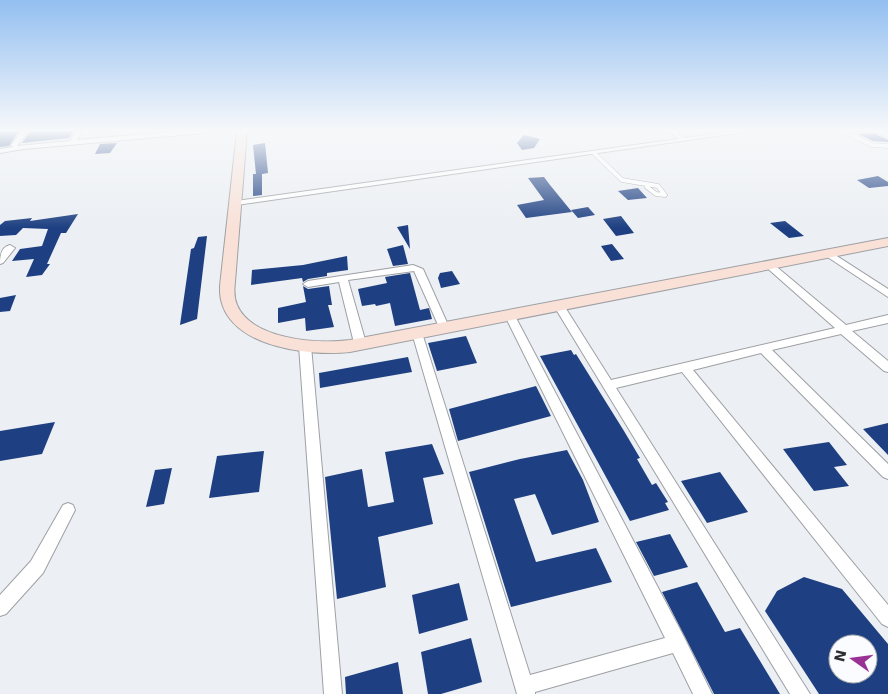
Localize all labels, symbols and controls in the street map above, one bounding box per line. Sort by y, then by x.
north arrow [828,634,878,684]
text: N [831,648,850,663]

